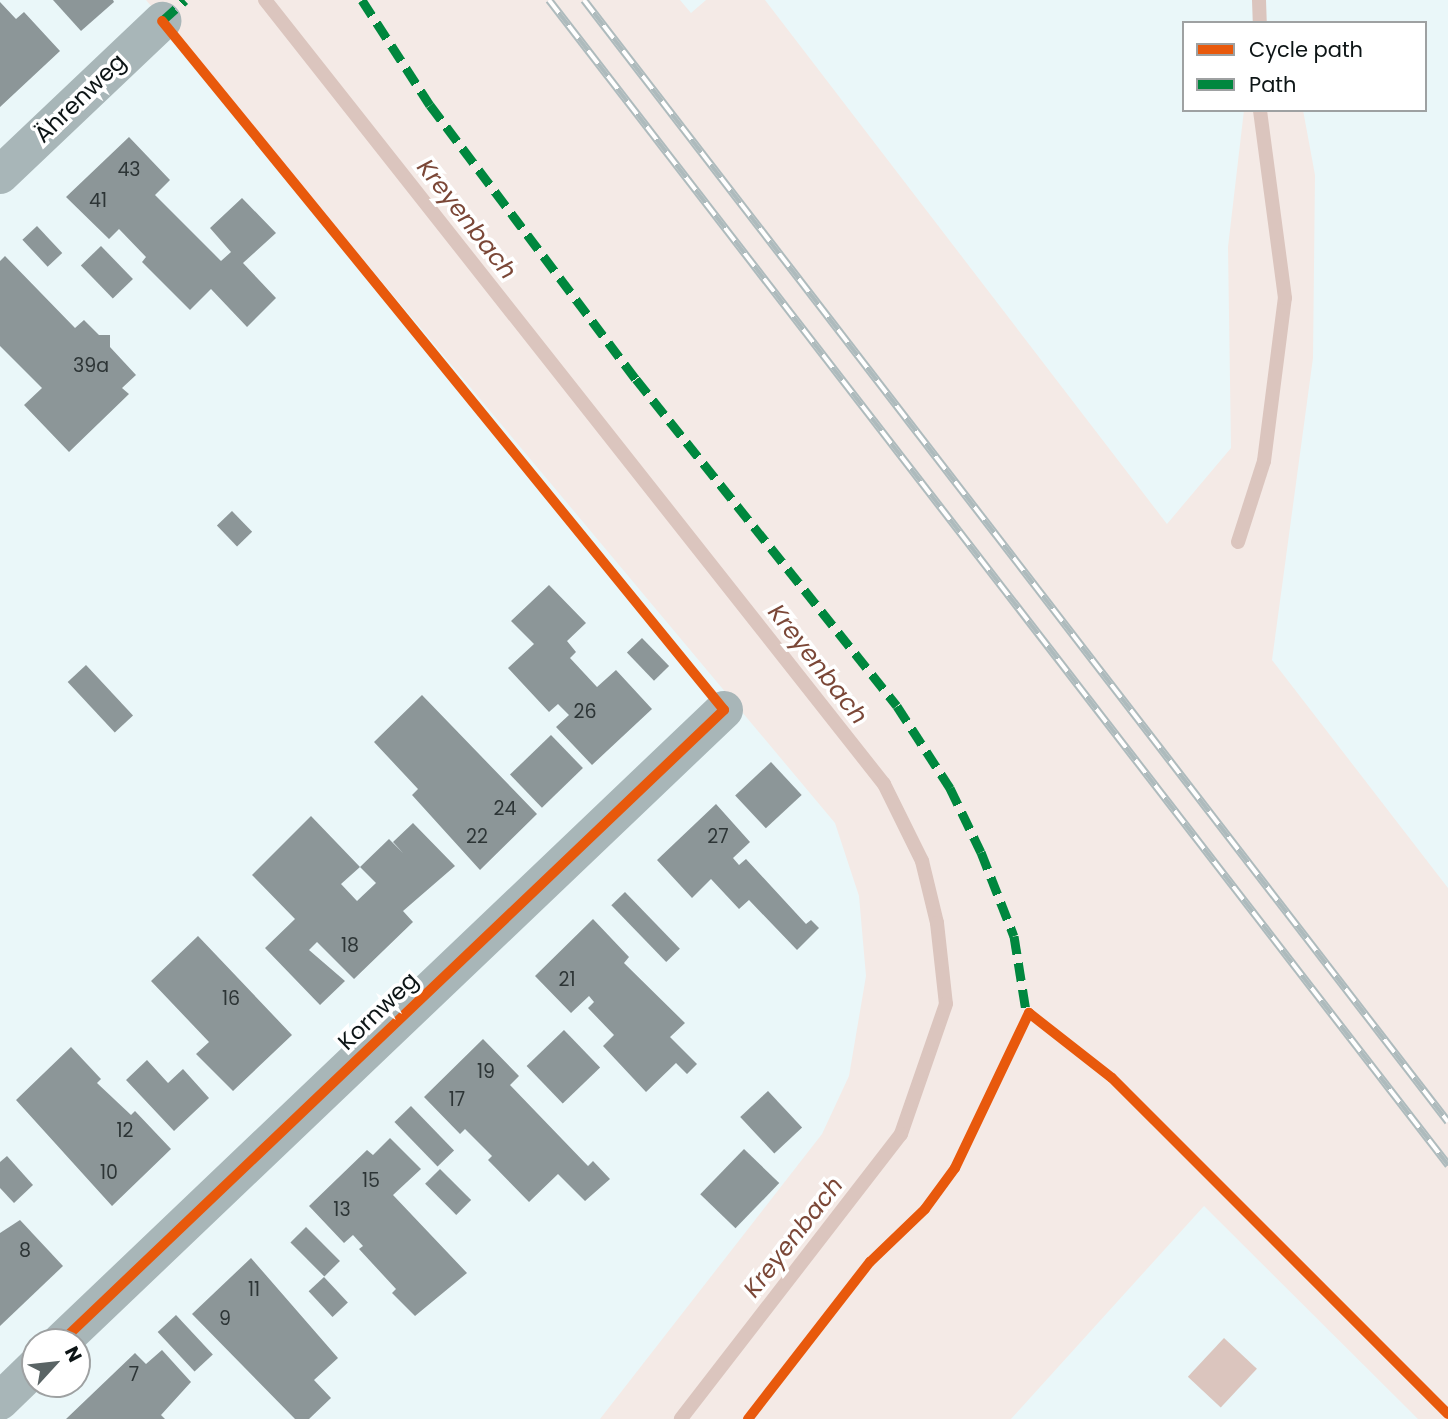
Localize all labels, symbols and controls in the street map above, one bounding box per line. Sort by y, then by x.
legend [1182,21,1427,112]
text: Cycle path [1249,35,1363,64]
street label: Ährenweg [29,48,131,148]
text: Path [1249,70,1296,99]
water label: Kreyenbach [411,153,523,285]
house number: 43 [117,159,141,181]
house number: 41 [89,190,107,212]
house number: 39a [73,355,109,377]
water label: Kreyenbach [762,598,874,730]
house number: 26 [574,701,596,723]
house number: 24 [494,798,516,820]
house number: 22 [466,826,488,848]
house number: 27 [707,826,729,848]
house number: 18 [341,935,359,957]
street label: Kornweg [332,966,424,1056]
house number: 21 [558,969,576,991]
house number: 16 [222,988,240,1010]
house number: 19 [477,1061,495,1083]
house number: 17 [449,1089,465,1111]
house number: 12 [116,1120,134,1142]
house number: 10 [100,1162,118,1184]
house number: 15 [362,1170,380,1192]
water label: Kreyenbach [737,1171,849,1303]
house number: 13 [333,1199,351,1221]
house number: 8 [19,1240,31,1262]
house number: 11 [248,1279,260,1301]
house number: 9 [219,1308,231,1330]
north arrow [21,1328,91,1398]
text: N [58,1342,89,1367]
house number: 7 [129,1364,139,1386]

